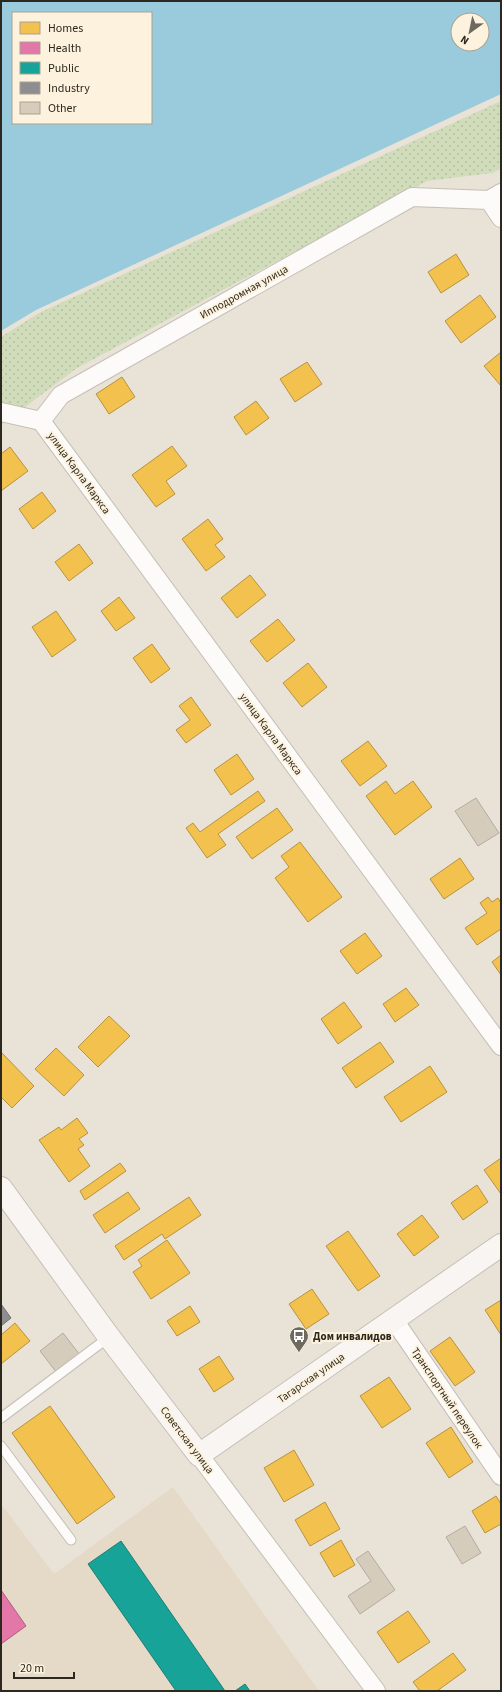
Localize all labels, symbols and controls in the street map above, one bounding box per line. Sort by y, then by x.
legend [12,12,152,124]
north arrow [450,12,490,52]
text: Homes [48,20,83,37]
text: N [458,32,472,48]
text: Health [48,40,81,57]
text: Public [48,60,80,77]
text: Industry [48,80,90,97]
text: Other [48,100,78,117]
street label: Ипподромная улица [197,261,291,323]
street label: улица Карла Маркса [44,429,114,517]
street label: улица Карла Маркса [236,690,306,778]
bus stop icon: Дом инвалидов [288,1325,310,1353]
place label: Дом инвалидов [313,1329,392,1344]
street label: Транспортный переулок [408,1345,487,1452]
street label: Тагарская улица [274,1349,348,1407]
street label: Советская улица [157,1403,217,1477]
scale bar [14,1654,74,1680]
text: 20 m [20,1660,44,1677]

